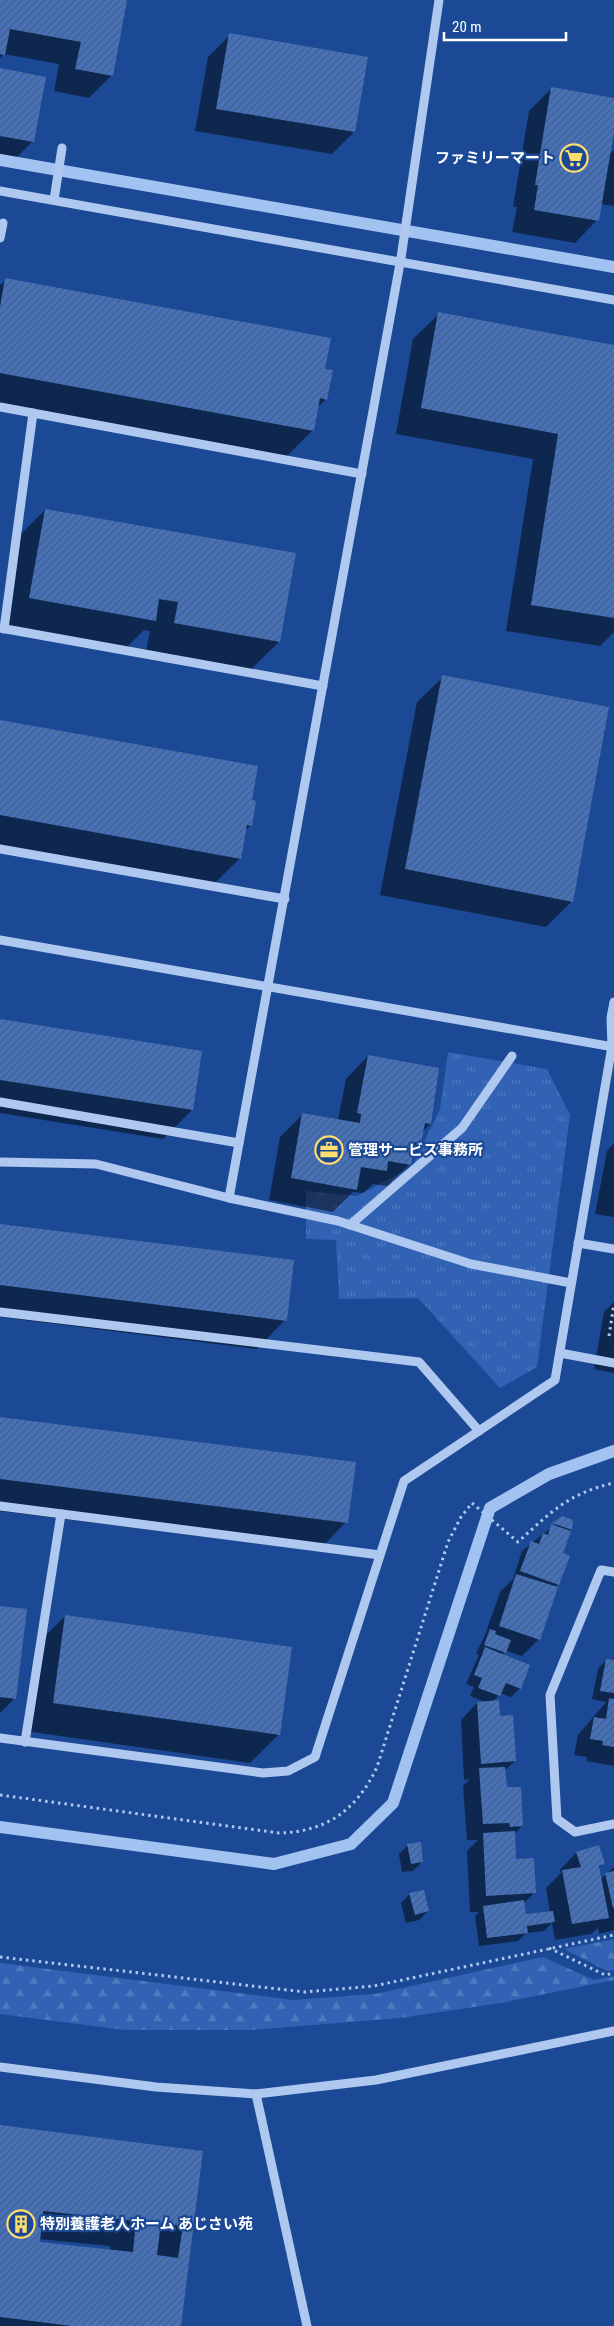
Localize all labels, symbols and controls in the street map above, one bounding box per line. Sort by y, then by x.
scale bar [444,10,566,42]
text: 20 m [452,18,482,36]
supermarket icon: ファミリーマート [559,143,589,173]
place label: ファミリーマート [435,149,555,167]
office icon: 管理サービス事務所 [314,1135,344,1165]
place label: 管理サービス事務所 [348,1141,483,1159]
building icon: 特別養護老人ホーム あじさい苑 [6,2209,36,2239]
place label: 特別養護老人ホーム あじさい苑 [40,2215,253,2233]

